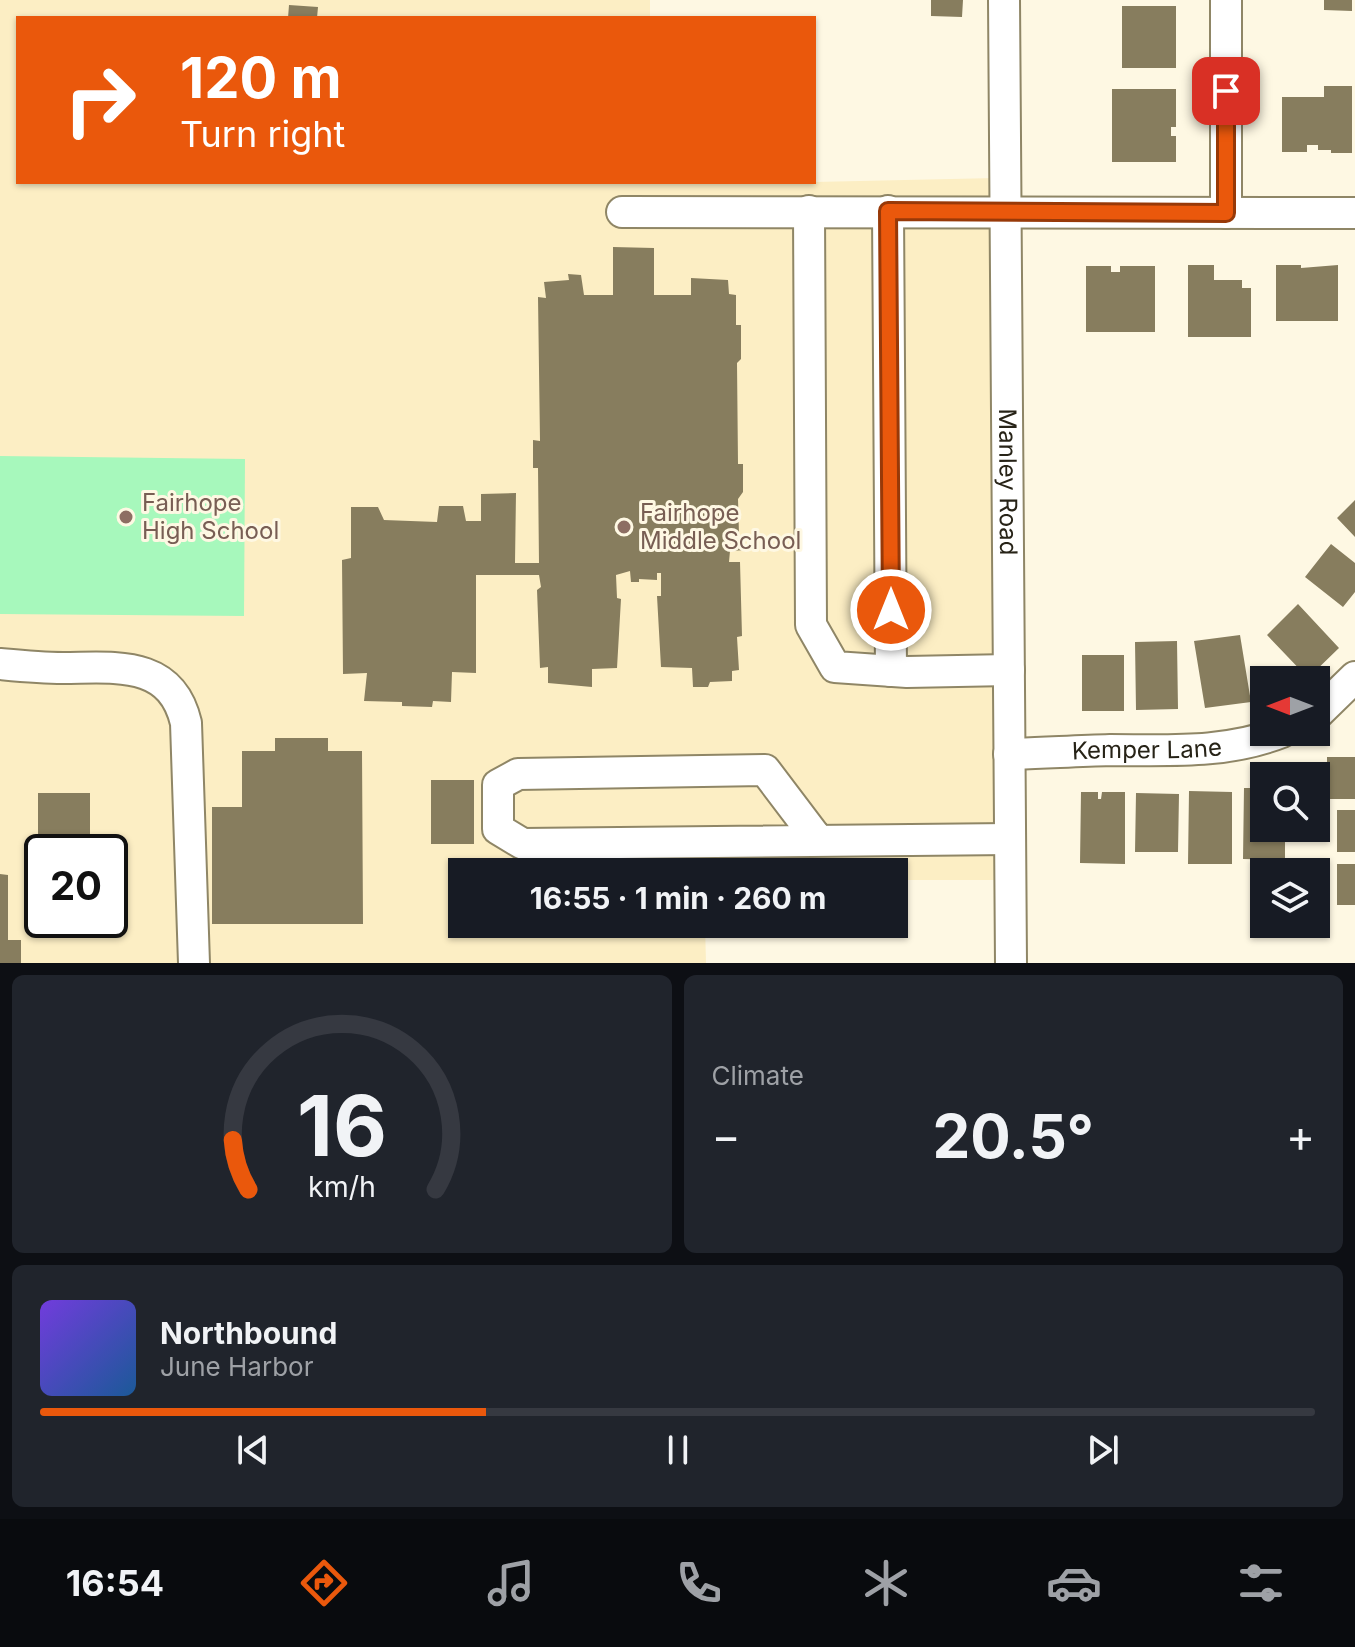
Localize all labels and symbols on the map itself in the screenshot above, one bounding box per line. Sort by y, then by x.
pin [1192,57,1260,125]
street label: Manley Road [993,408,1023,556]
place label: Fairhope High School [142,488,279,545]
place label: Fairhope Middle School [640,498,801,555]
marker: Fairhope High School [117,508,135,526]
marker: Fairhope Middle School [615,518,633,536]
position arrow [849,568,933,652]
north arrow [1250,666,1330,746]
street label: Kemper Lane [1071,732,1223,765]
speed limit sign: 20 [24,834,128,938]

